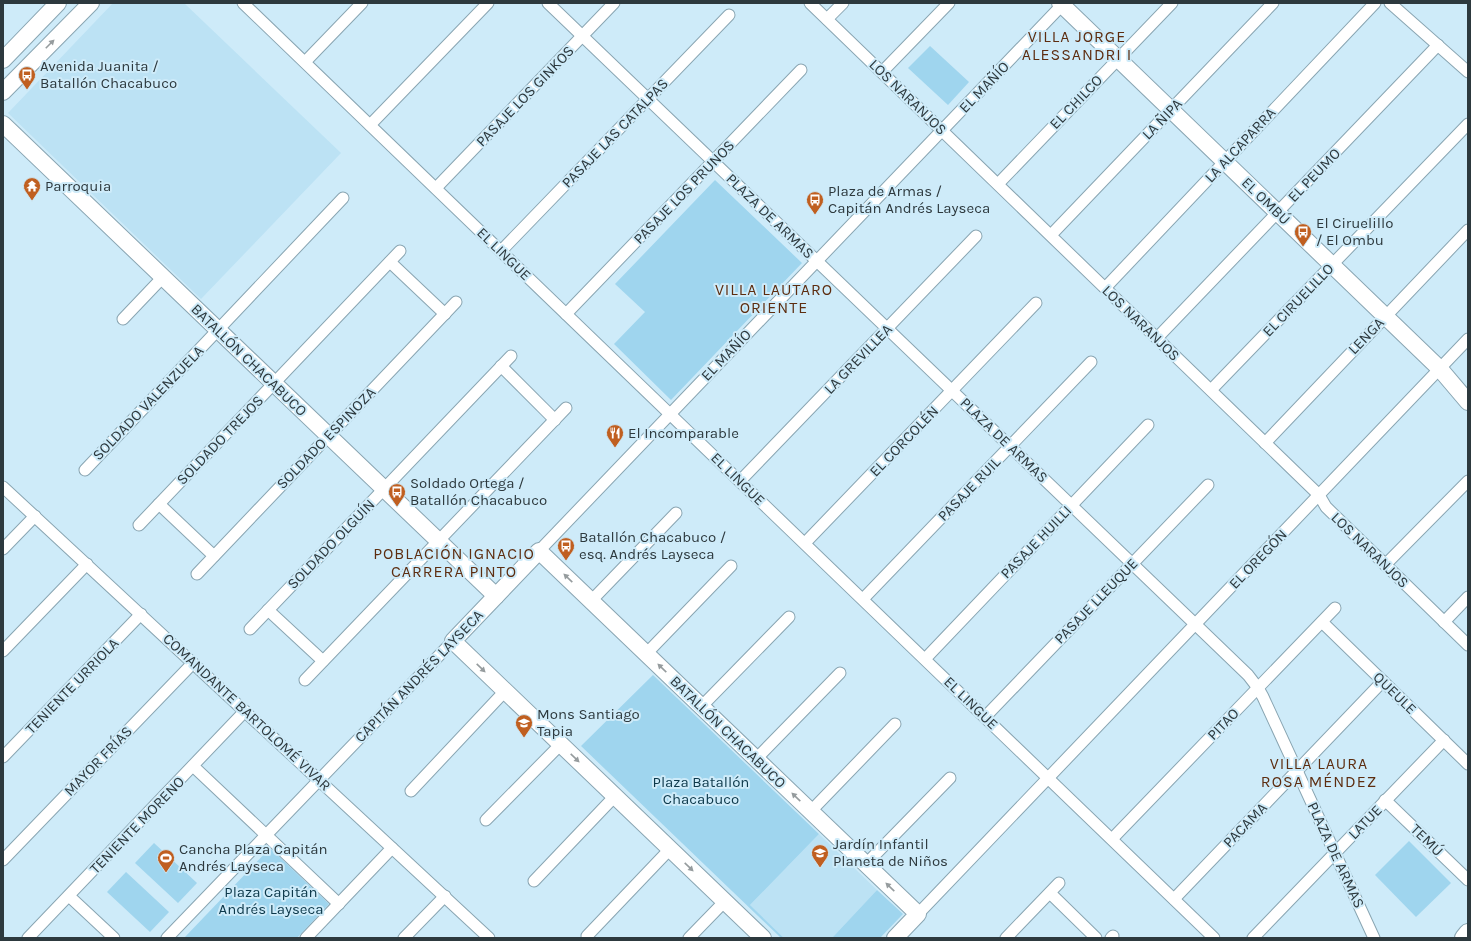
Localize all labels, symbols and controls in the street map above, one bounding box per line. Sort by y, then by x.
district label: VILLA JORGE ALESSANDRI I [1022,27,1132,64]
one-way arrow [45,39,55,49]
street label: PASAJE LOS GINKOS [472,42,578,150]
street label: LOS NARANJOS [865,55,951,139]
place label: Avenida Juanita / Batallón Chacabuco [40,57,177,92]
street label: EL MAÑÍO [955,58,1013,116]
bus stop icon: Avenida Juanita / Batallón Chacabuco [17,65,37,90]
street label: EL CHILCO [1046,71,1106,133]
street label: PASAJE LAS CATALPAS [558,74,672,192]
street label: LA ÑIPA [1138,94,1186,143]
street label: LA ALCAPARRA [1201,103,1280,186]
street label: PASAJE LOS PRUNOS [630,136,738,248]
street label: EL PEUMO [1284,144,1344,206]
street label: PLAZA DE ARMAS [722,170,818,262]
street label: EL OMBÚ [1238,174,1294,228]
temple icon: Parroquia [22,176,42,201]
place label: Parroquia [45,177,111,195]
place label: Plaza de Armas / Capitán Andrés Layseca [828,182,990,217]
bus stop icon: Plaza de Armas / Capitán Andrés Layseca [805,190,825,215]
place label: El Ciruelillo / El Ombu [1316,214,1393,249]
bus stop icon: El Ciruelillo / El Ombu [1293,222,1313,247]
street label: EL LINGUE [473,224,535,284]
street label: EL CIRUELILLO [1259,260,1337,340]
district label: VILLA LAUTARO ORIENTE [715,280,833,317]
street label: LOS NARANJOS [1098,281,1184,365]
street label: BATALLÓN CHACABUCO [187,300,311,420]
street label: LENGA [1344,314,1388,358]
street label: LA GREVILLEA [820,320,896,398]
street label: EL MAÑÍO [697,326,755,384]
street label: SOLDADO VALENZUELA [89,342,208,464]
street label: SOLDADO ESPINOZA [273,383,380,493]
street label: SOLDADO TREJOS [173,392,267,488]
street label: PLAZA DE ARMAS [956,394,1052,486]
street label: EL CORCOLÉN [866,402,942,480]
restaurant icon: El Incomparable [605,423,625,448]
place label: El Incomparable [628,424,739,442]
street label: EL LINGUE [707,449,769,509]
street label: PASAJE RUIL [934,453,1004,525]
place label: Soldado Ortega / Batallón Chacabuco [410,474,547,509]
bus stop icon: Soldado Ortega / Batallón Chacabuco [387,482,407,507]
street label: SOLDADO OLGUÍN [284,495,378,593]
street label: PASAJE HUILLI [997,502,1075,582]
street label: LOS NARANJOS [1327,508,1413,592]
street label: EL OREGÓN [1225,525,1291,593]
place label: Batallón Chacabuco / esq. Andrés Layseca [579,528,726,563]
bus stop icon: Batallón Chacabuco / esq. Andrés Layseca [556,536,576,561]
district label: POBLACIÓN IGNACIO CARRERA PINTO [373,544,535,581]
street label: PASAJE LLEUQUE [1051,554,1141,648]
one-way arrow [563,574,573,583]
street label: CAPITÁN ANDRÉS LAYSECA [351,606,487,746]
street label: COMANDANTE BARTOLOMÉ VIVAR [159,629,335,795]
street label: TENIENTE URRIOLA [22,634,123,738]
one-way arrow [476,663,486,673]
one-way arrow [657,664,666,673]
street label: QUEULE [1370,668,1420,718]
street label: BATALLÓN CHACABUCO [666,672,790,792]
street label: EL LINGUE [940,673,1002,733]
street label: PITAO [1203,704,1243,744]
place label: Mons Santiago Tapia [537,705,640,740]
school or university icon: Mons Santiago Tapia [514,713,534,738]
street label: MAYOR FRÍAS [60,722,136,800]
one-way arrow [570,753,580,763]
district label: VILLA LAURA ROSA MÉNDEZ [1261,754,1377,791]
street label: TENIENTE MORENO [86,773,188,877]
park label: Plaza Batallón Chacabuco [653,773,749,808]
one-way arrow [791,792,801,802]
street label: PACAMA [1219,799,1271,851]
street label: PLAZA DE ARMAS [1304,799,1368,911]
street label: LATUE [1344,801,1386,843]
street label: TEMÚ [1407,820,1447,860]
place label: Jardín Infantil Planeta de Niños [833,835,948,870]
place label: Cancha Plaza Capitán Andrés Layseca [179,840,327,875]
school or university icon: Jardín Infantil Planeta de Niños [810,843,830,868]
sports icon: Cancha Plaza Capitán Andrés Layseca [156,848,176,873]
one-way arrow [684,862,694,872]
one-way arrow [885,882,895,892]
park label: Plaza Capitán Andrés Layseca [219,883,323,918]

